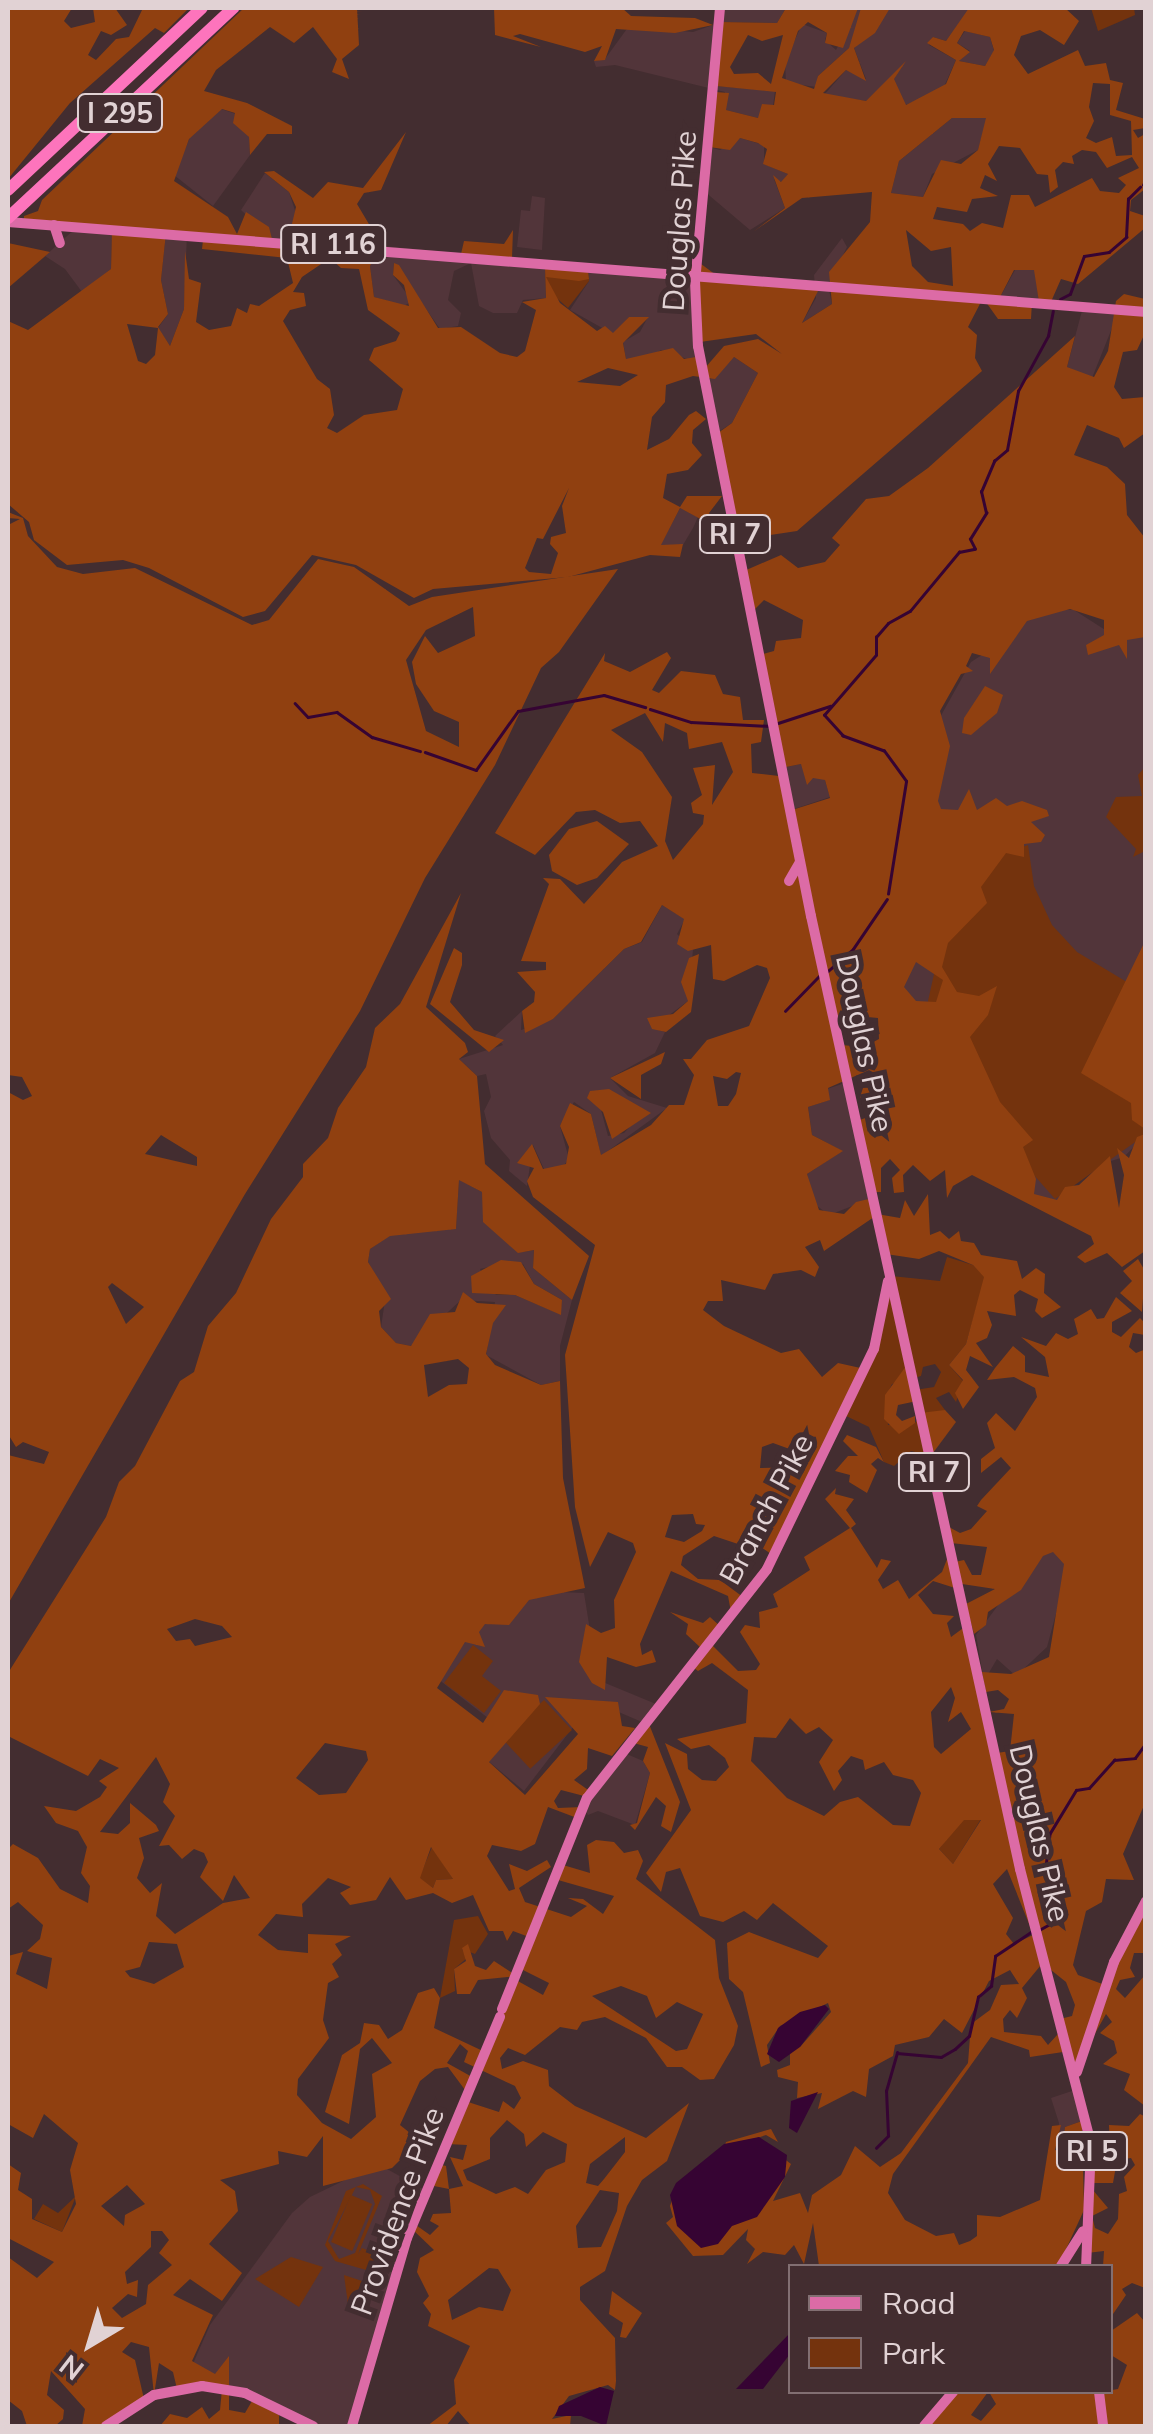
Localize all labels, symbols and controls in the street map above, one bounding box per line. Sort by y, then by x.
road number: I 295 [75,90,165,136]
street label: Douglas Pike [655,130,703,312]
road number: RI 116 [278,221,388,267]
road number: RI 7 [698,511,772,557]
street label: Douglas Pike [829,951,901,1135]
street label: Branch Pike [711,1428,821,1590]
road number: RI 7 [896,1449,972,1495]
street label: Douglas Pike [1002,1741,1078,1925]
street label: Providence Pike [343,2102,451,2320]
road number: RI 5 [1054,2128,1130,2174]
legend [788,2264,1113,2394]
text: Road [882,2284,956,2322]
north arrow [40,2294,140,2394]
text: Park [882,2334,945,2372]
text: N [52,2348,90,2388]

